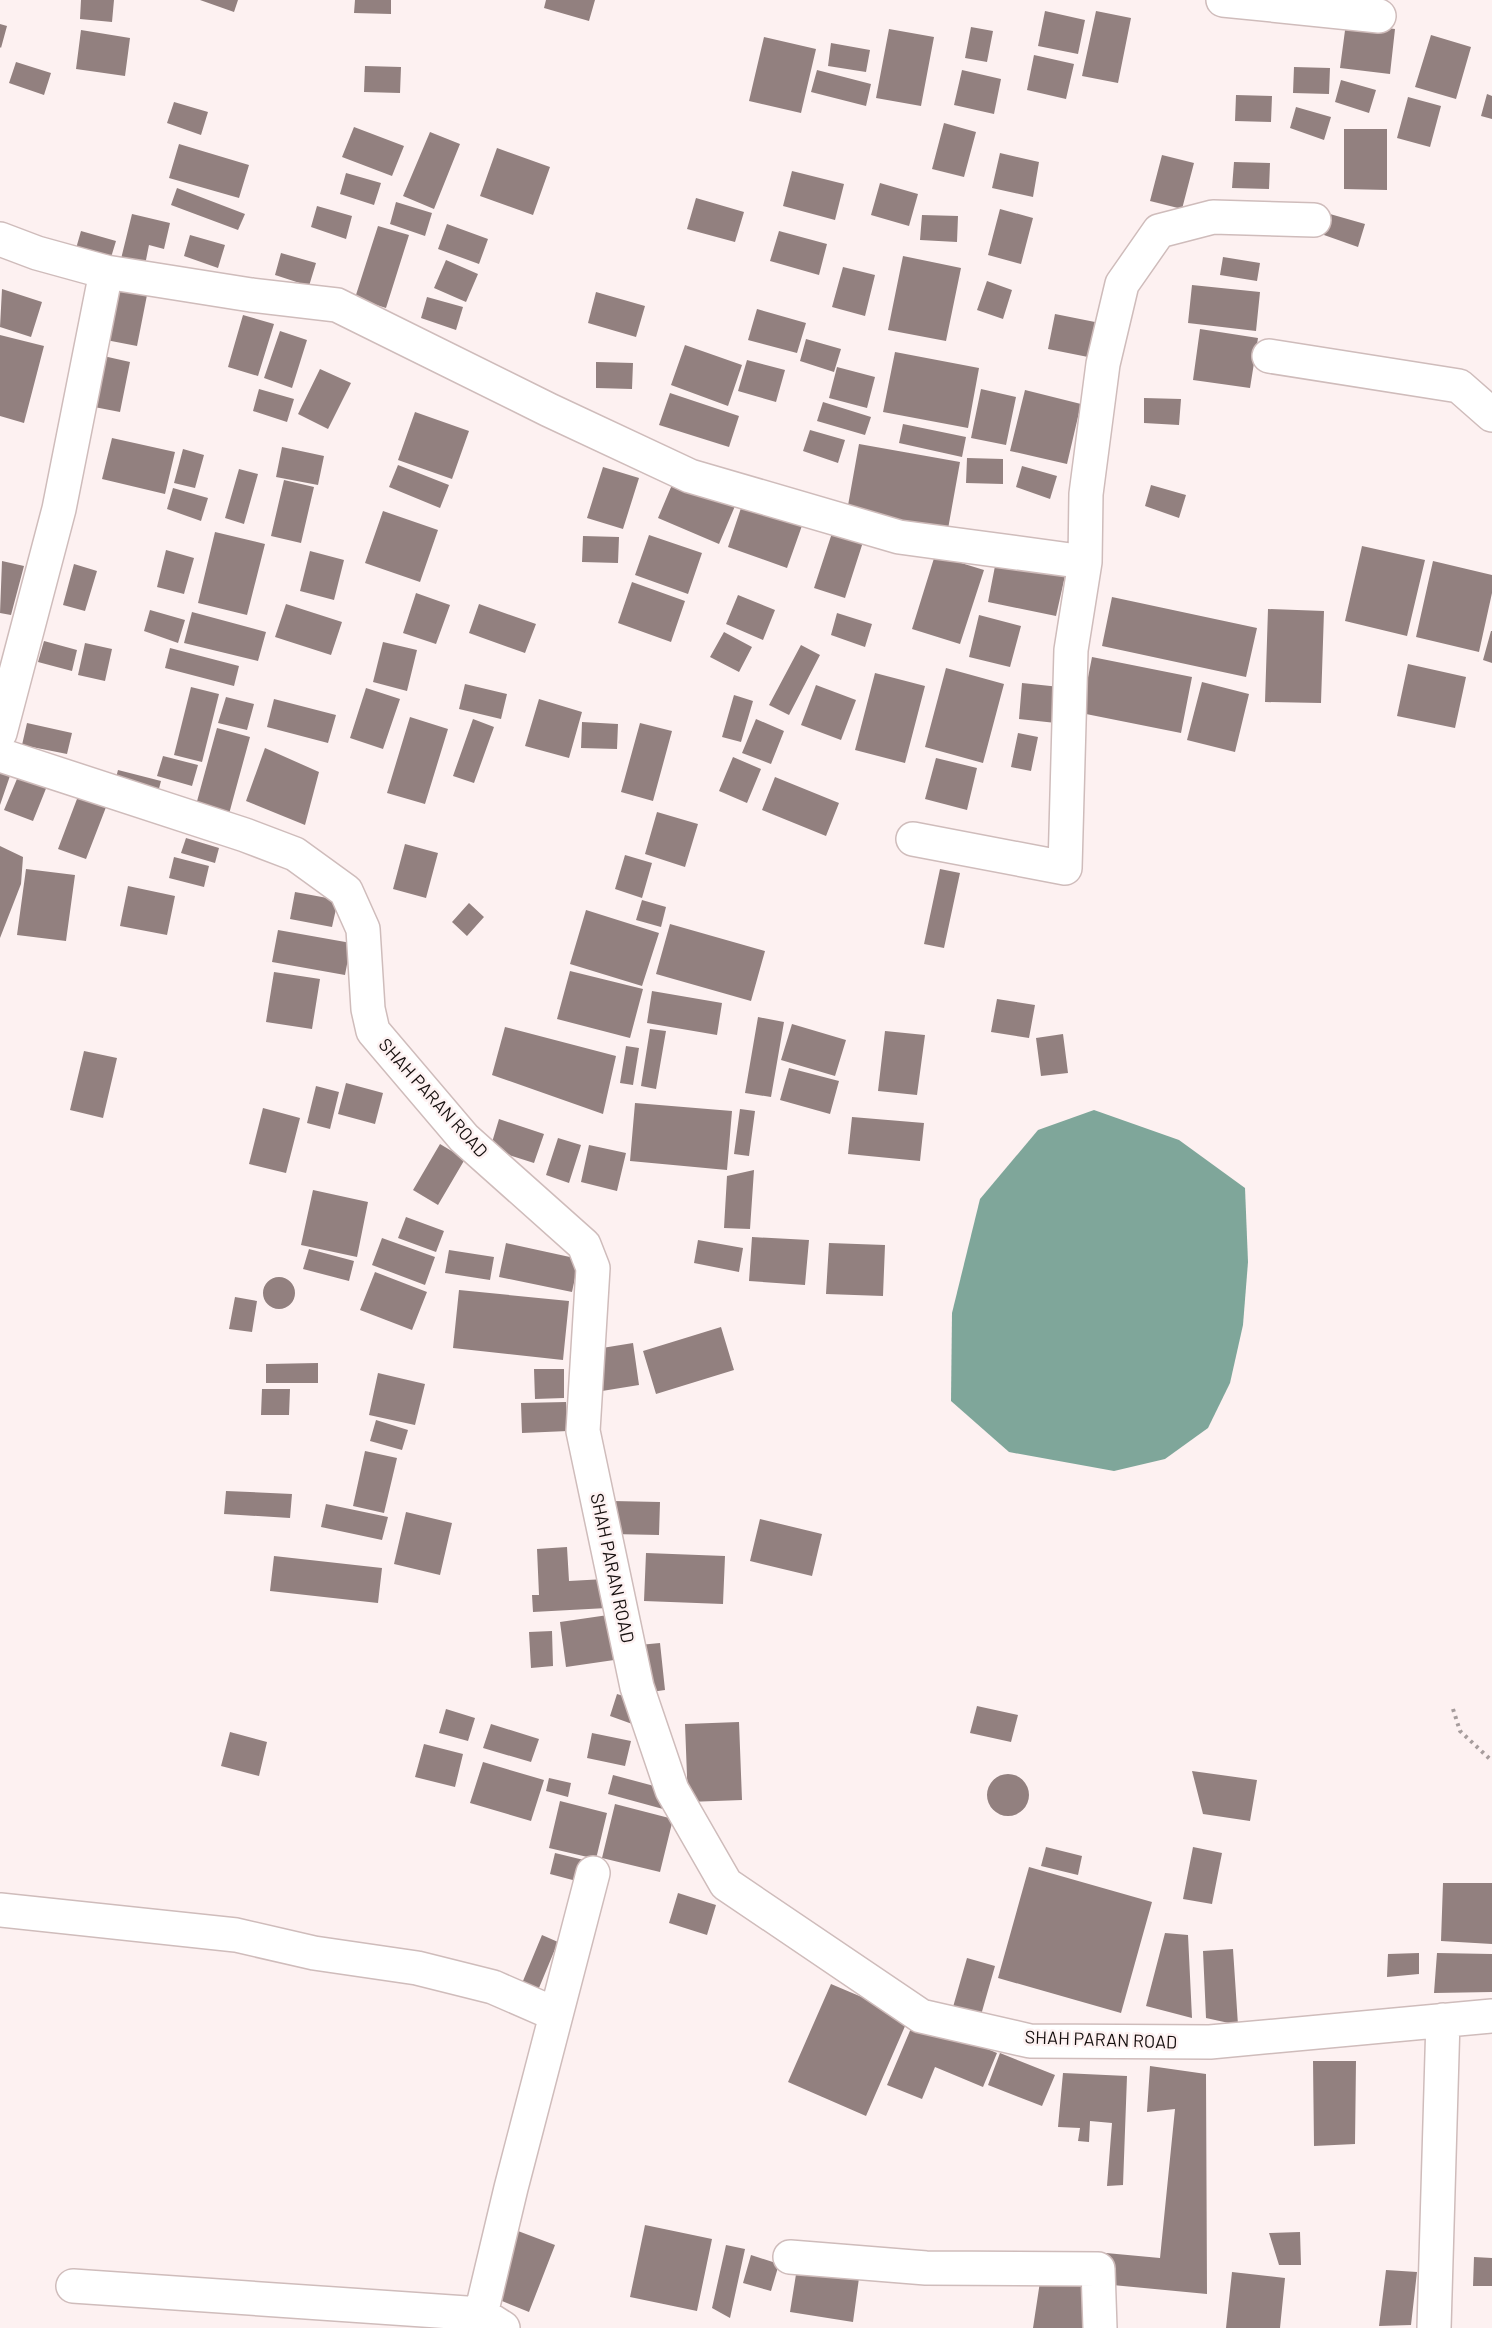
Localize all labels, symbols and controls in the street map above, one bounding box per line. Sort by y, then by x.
street label: SHAH PARAN ROAD [375,1033,493,1161]
street label: SHAH PARAN ROAD [586,1491,640,1645]
street label: SHAH PARAN ROAD [1024,2025,1178,2053]

